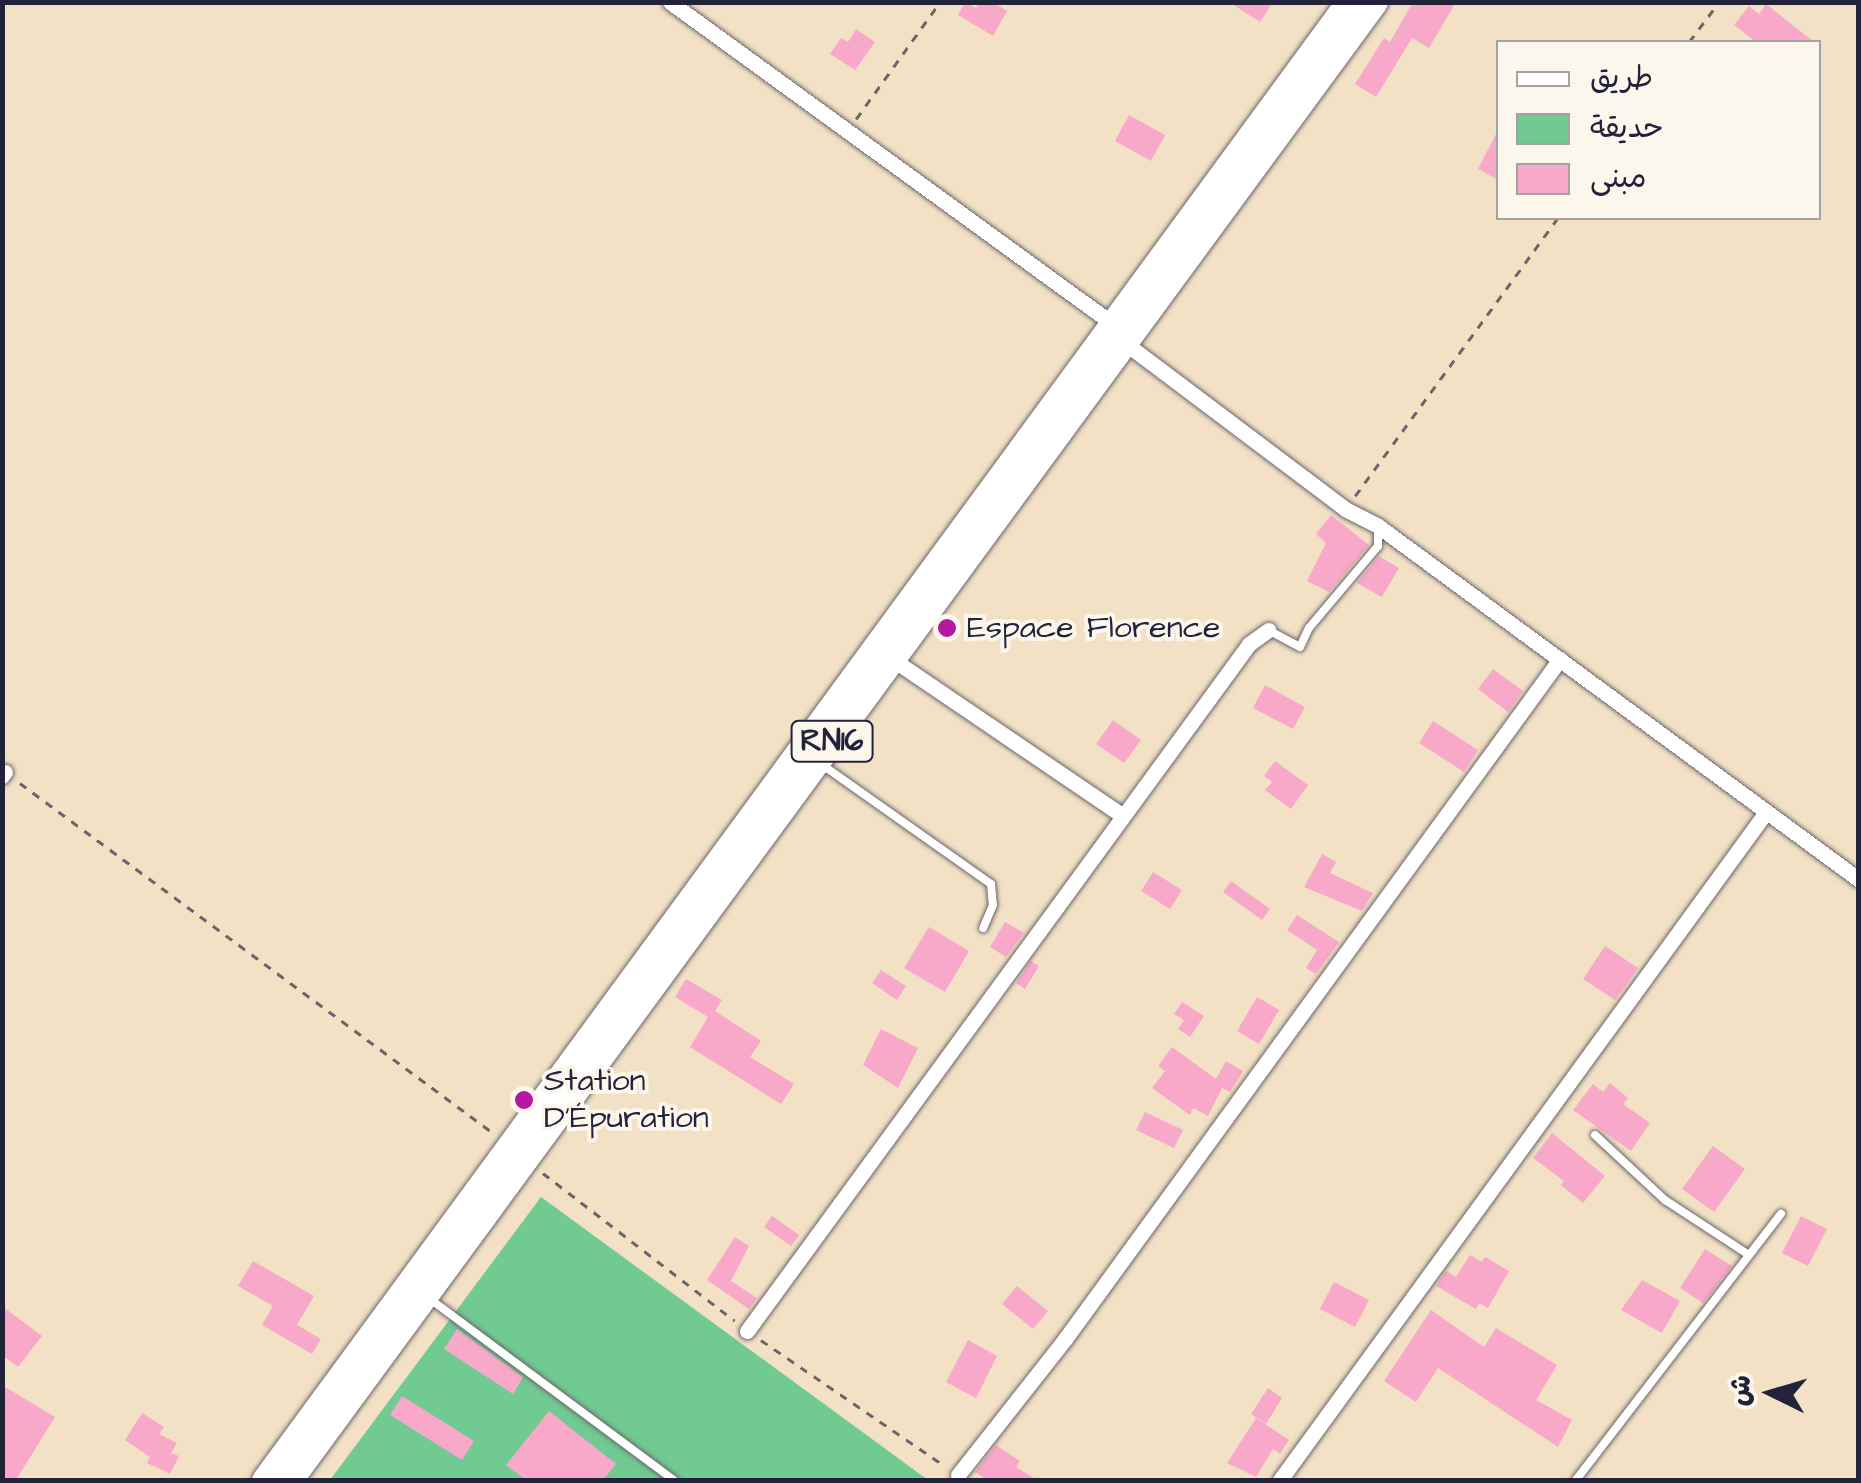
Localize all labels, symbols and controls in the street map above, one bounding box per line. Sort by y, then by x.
legend [1496,40,1821,220]
text: طريق [1590,57,1653,99]
text: حديقة [1590,107,1664,149]
text: مبنى [1590,157,1646,199]
place label: Espace Florence [967,609,1220,647]
marker: Espace Florence [936,617,958,639]
road number: RN16 [790,716,874,766]
place label: Station D'Épuration [544,1063,709,1138]
marker: Station D'Épuration [513,1089,535,1111]
north arrow [1721,1343,1821,1443]
text: ش [1720,1373,1761,1407]

